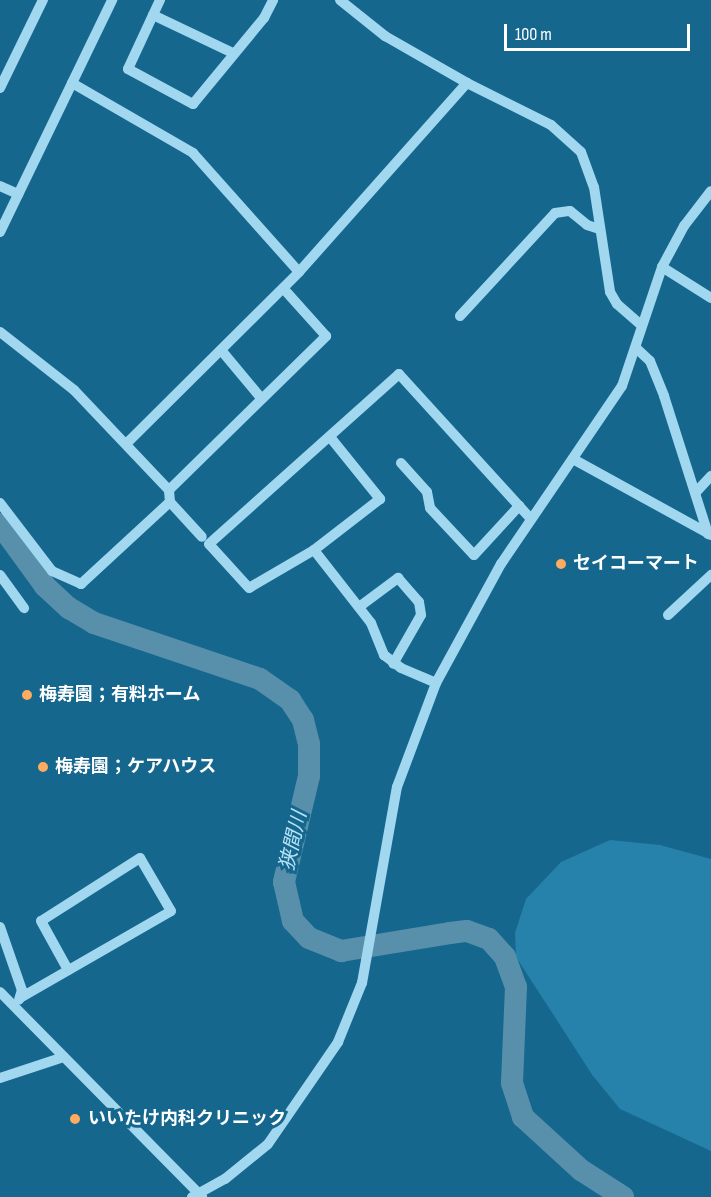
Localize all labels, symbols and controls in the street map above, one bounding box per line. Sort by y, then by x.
scale bar [507,12,693,50]
text: 100 m [515,24,552,45]
place label: セイコーマート [573,553,699,575]
marker: セイコーマート [554,557,568,571]
place label: 梅寿園；有料ホーム [39,684,201,706]
marker: 梅寿園；有料ホーム [20,688,34,702]
place label: 梅寿園；ケアハウス [55,756,217,778]
marker: 梅寿園；ケアハウス [36,760,50,774]
water label: 狭間川 [276,809,312,873]
place label: いいたけ内科クリニック [88,1108,286,1130]
marker: いいたけ内科クリニック [66,1110,84,1128]

